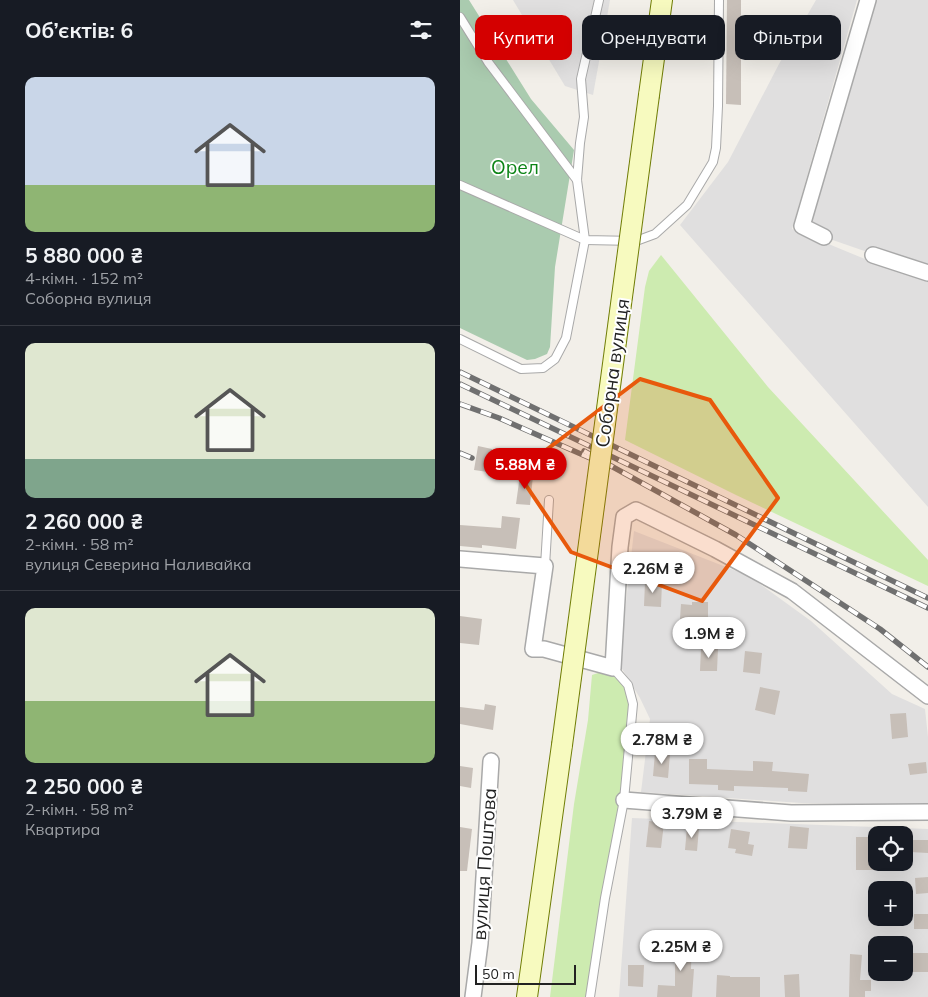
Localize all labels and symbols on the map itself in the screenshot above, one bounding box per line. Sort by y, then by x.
park label: Орел [491,155,539,179]
street label: Соборна вулиця [590,297,634,449]
pin: 5.88M ₴ [479,448,571,490]
pin: 2.26M ₴ [607,552,699,594]
pin: 1.9M ₴ [668,616,750,659]
pin: 2.78M ₴ [616,722,708,765]
street label: вулиця Поштова [467,787,501,941]
pin: 3.79M ₴ [646,796,738,839]
pin: 2.25M ₴ [635,930,727,972]
scale bar [475,962,576,985]

